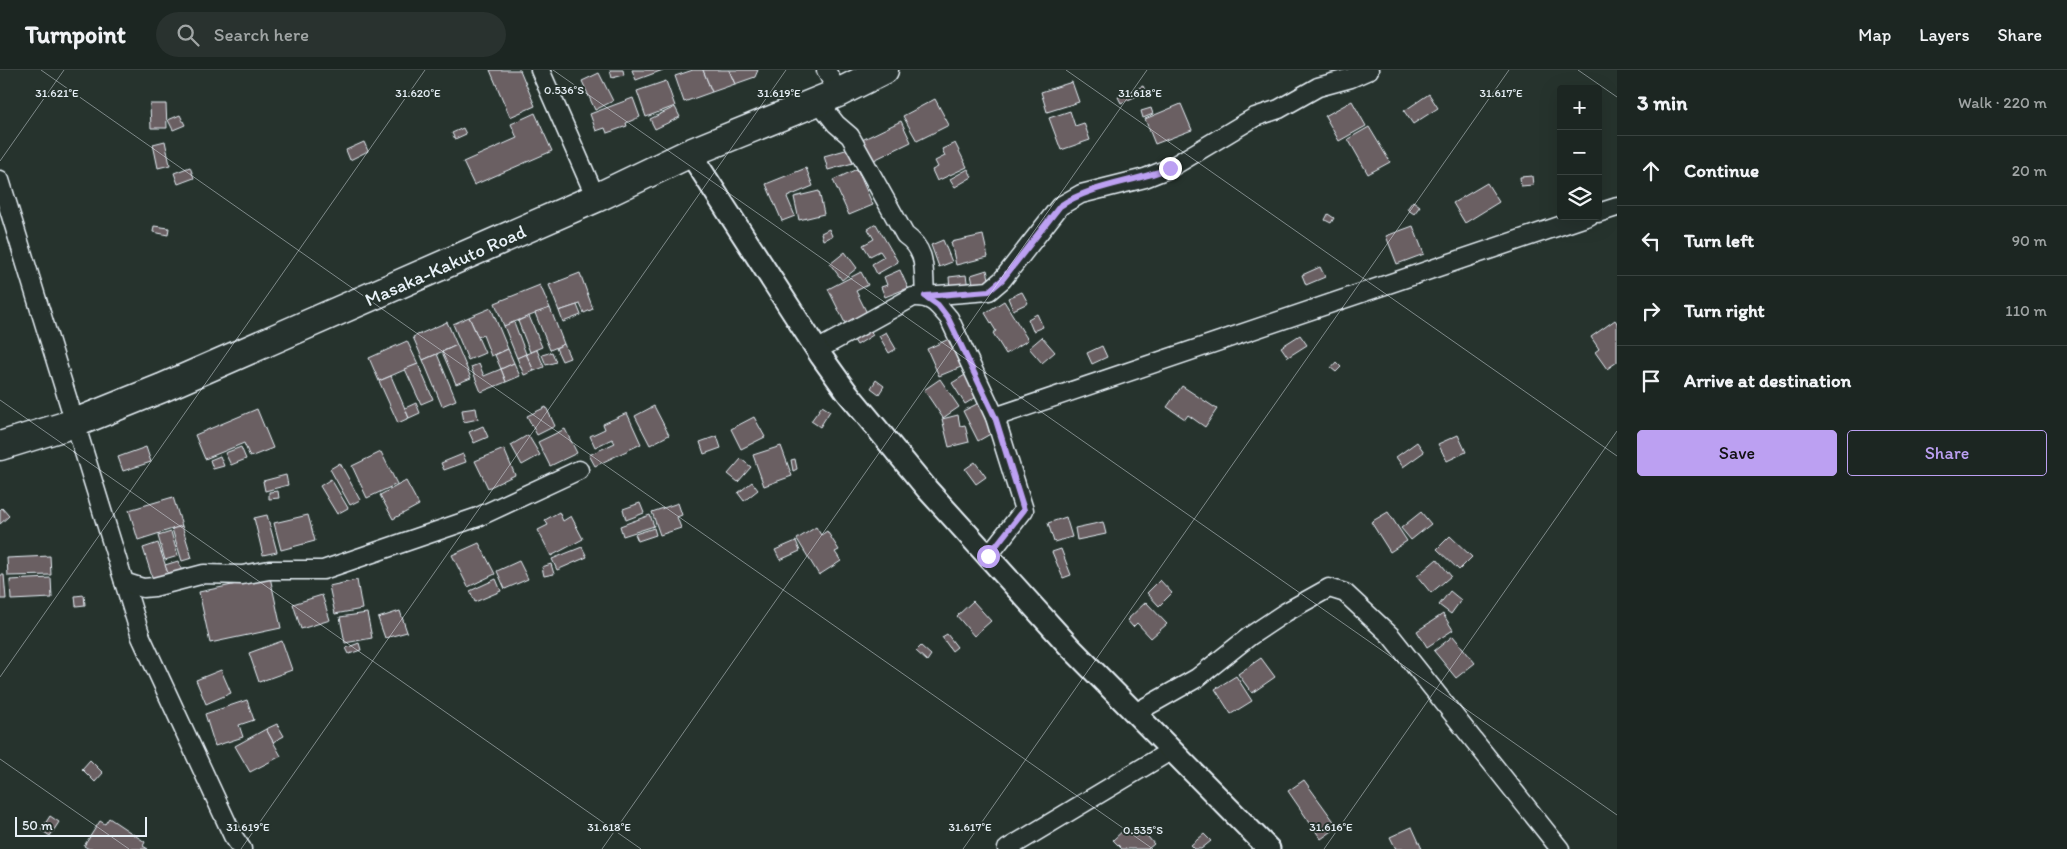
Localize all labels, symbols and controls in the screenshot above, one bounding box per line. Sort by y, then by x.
search box [156,12,506,57]
text: Turnpoint [25,20,126,49]
icon: search [174,21,202,49]
text: Search here [214,23,309,46]
text: Map [1858,24,1891,46]
text: Layers [1919,24,1969,46]
text: Share [1997,24,2042,46]
text: 0.536°S [544,83,584,97]
map controls [1557,85,1602,220]
button: + [1557,85,1602,130]
text: 31.621°E [35,86,79,100]
text: 31.620°E [395,86,441,100]
text: 31.619°E [757,86,801,100]
text: 31.618°E [1118,86,1162,100]
text: 31.617°E [1479,86,1523,100]
text: 3 min [1637,90,1687,115]
text: Walk · 220 m [1958,93,2047,112]
button: − [1557,130,1602,175]
route end [1159,157,1182,180]
icon: ahead [1637,157,1665,185]
text: Continue [1684,159,1759,182]
text: 20 m [2012,161,2047,180]
button: layers [1557,175,1602,220]
street label: Masaka-Kakuto Road [361,220,529,311]
icon: left [1637,227,1665,255]
text: Turn left [1684,229,1754,252]
text: 90 m [2012,231,2047,250]
icon: right [1637,297,1665,325]
text: Turn right [1684,299,1765,322]
text: 110 m [2005,301,2047,320]
icon: arrive [1637,367,1665,395]
text: Arrive at destination [1684,369,1851,392]
button: Save [1637,430,1837,476]
button: Share [1847,430,2047,476]
route start [977,545,1000,568]
scale bar [15,814,148,837]
text: 50 m [22,817,53,834]
text: 31.619°E [226,820,270,834]
text: 31.618°E [587,820,631,834]
text: 31.617°E [948,820,992,834]
text: 31.616°E [1309,820,1353,834]
text: 0.535°S [1123,823,1163,837]

